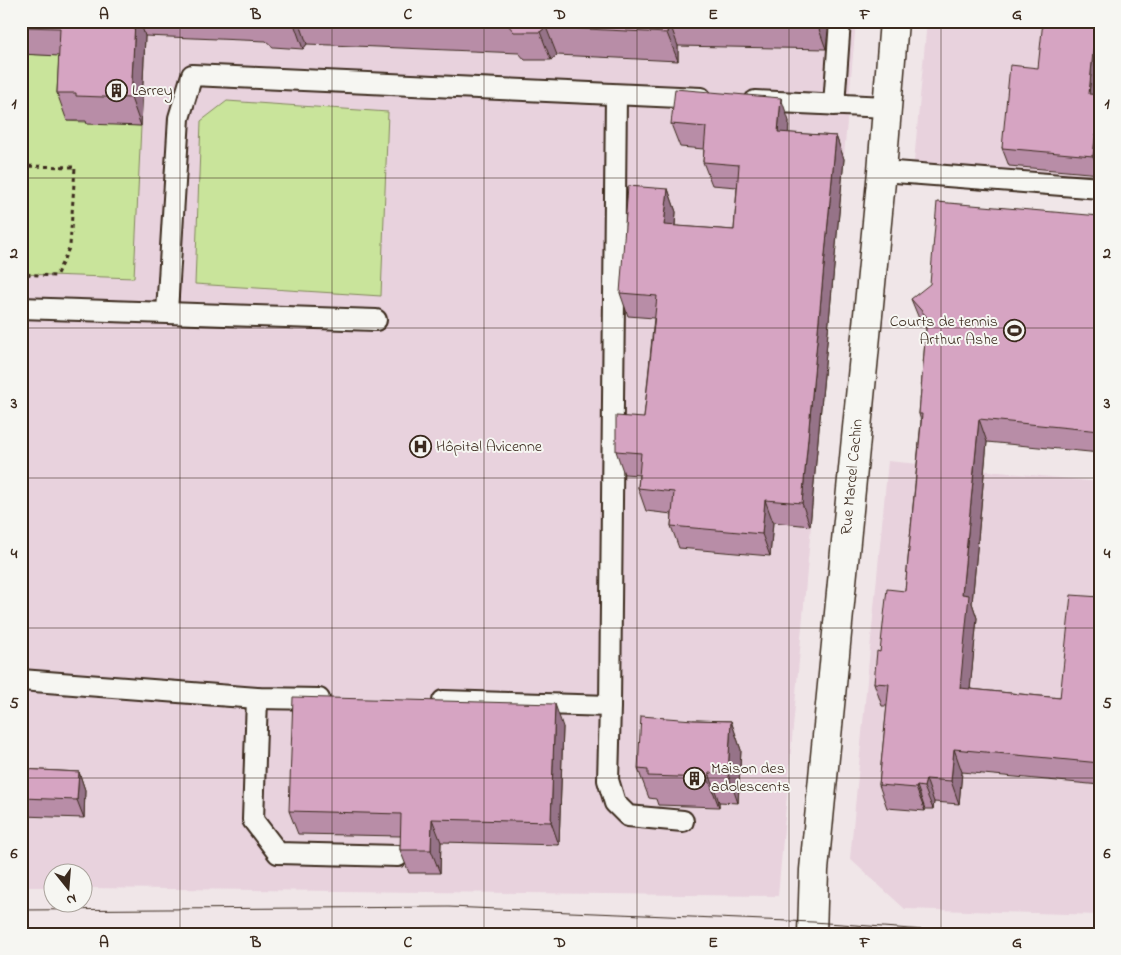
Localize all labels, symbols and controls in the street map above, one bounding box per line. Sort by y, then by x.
text: A [99,3,109,27]
text: B [250,3,262,27]
text: C [404,3,413,27]
text: D [553,3,566,27]
text: E [708,3,718,27]
text: F [859,3,871,27]
text: G [1012,3,1022,27]
building icon: Larrey [104,79,128,103]
place label: Larrey [132,79,173,103]
text: 1 [11,92,17,116]
text: 1 [1104,92,1110,116]
text: 2 [9,242,18,266]
text: 2 [1102,242,1111,266]
place label: Courts de tennis Arthur Ashe [890,310,999,352]
sports icon: Courts de tennis Arthur Ashe [1002,319,1026,343]
text: 3 [10,392,18,416]
text: 3 [1103,392,1111,416]
street label: Rue Marcel Cachin [835,418,870,536]
hospital icon: Hôpital Avicenne [408,435,432,459]
place label: Hôpital Avicenne [436,435,543,459]
text: 4 [10,542,18,566]
text: 4 [1103,542,1111,566]
text: 5 [9,692,19,716]
text: 5 [1102,692,1112,716]
place label: Maison des adolescents [711,757,790,799]
building icon: Maison des adolescents [683,766,707,790]
text: 6 [9,842,18,866]
text: 6 [1102,842,1111,866]
north arrow [42,862,92,912]
text: N [64,888,79,910]
text: A [99,931,109,955]
text: B [250,931,262,955]
text: C [404,931,413,955]
text: D [553,931,566,955]
text: E [708,931,718,955]
text: F [859,931,871,955]
text: G [1012,931,1022,955]

